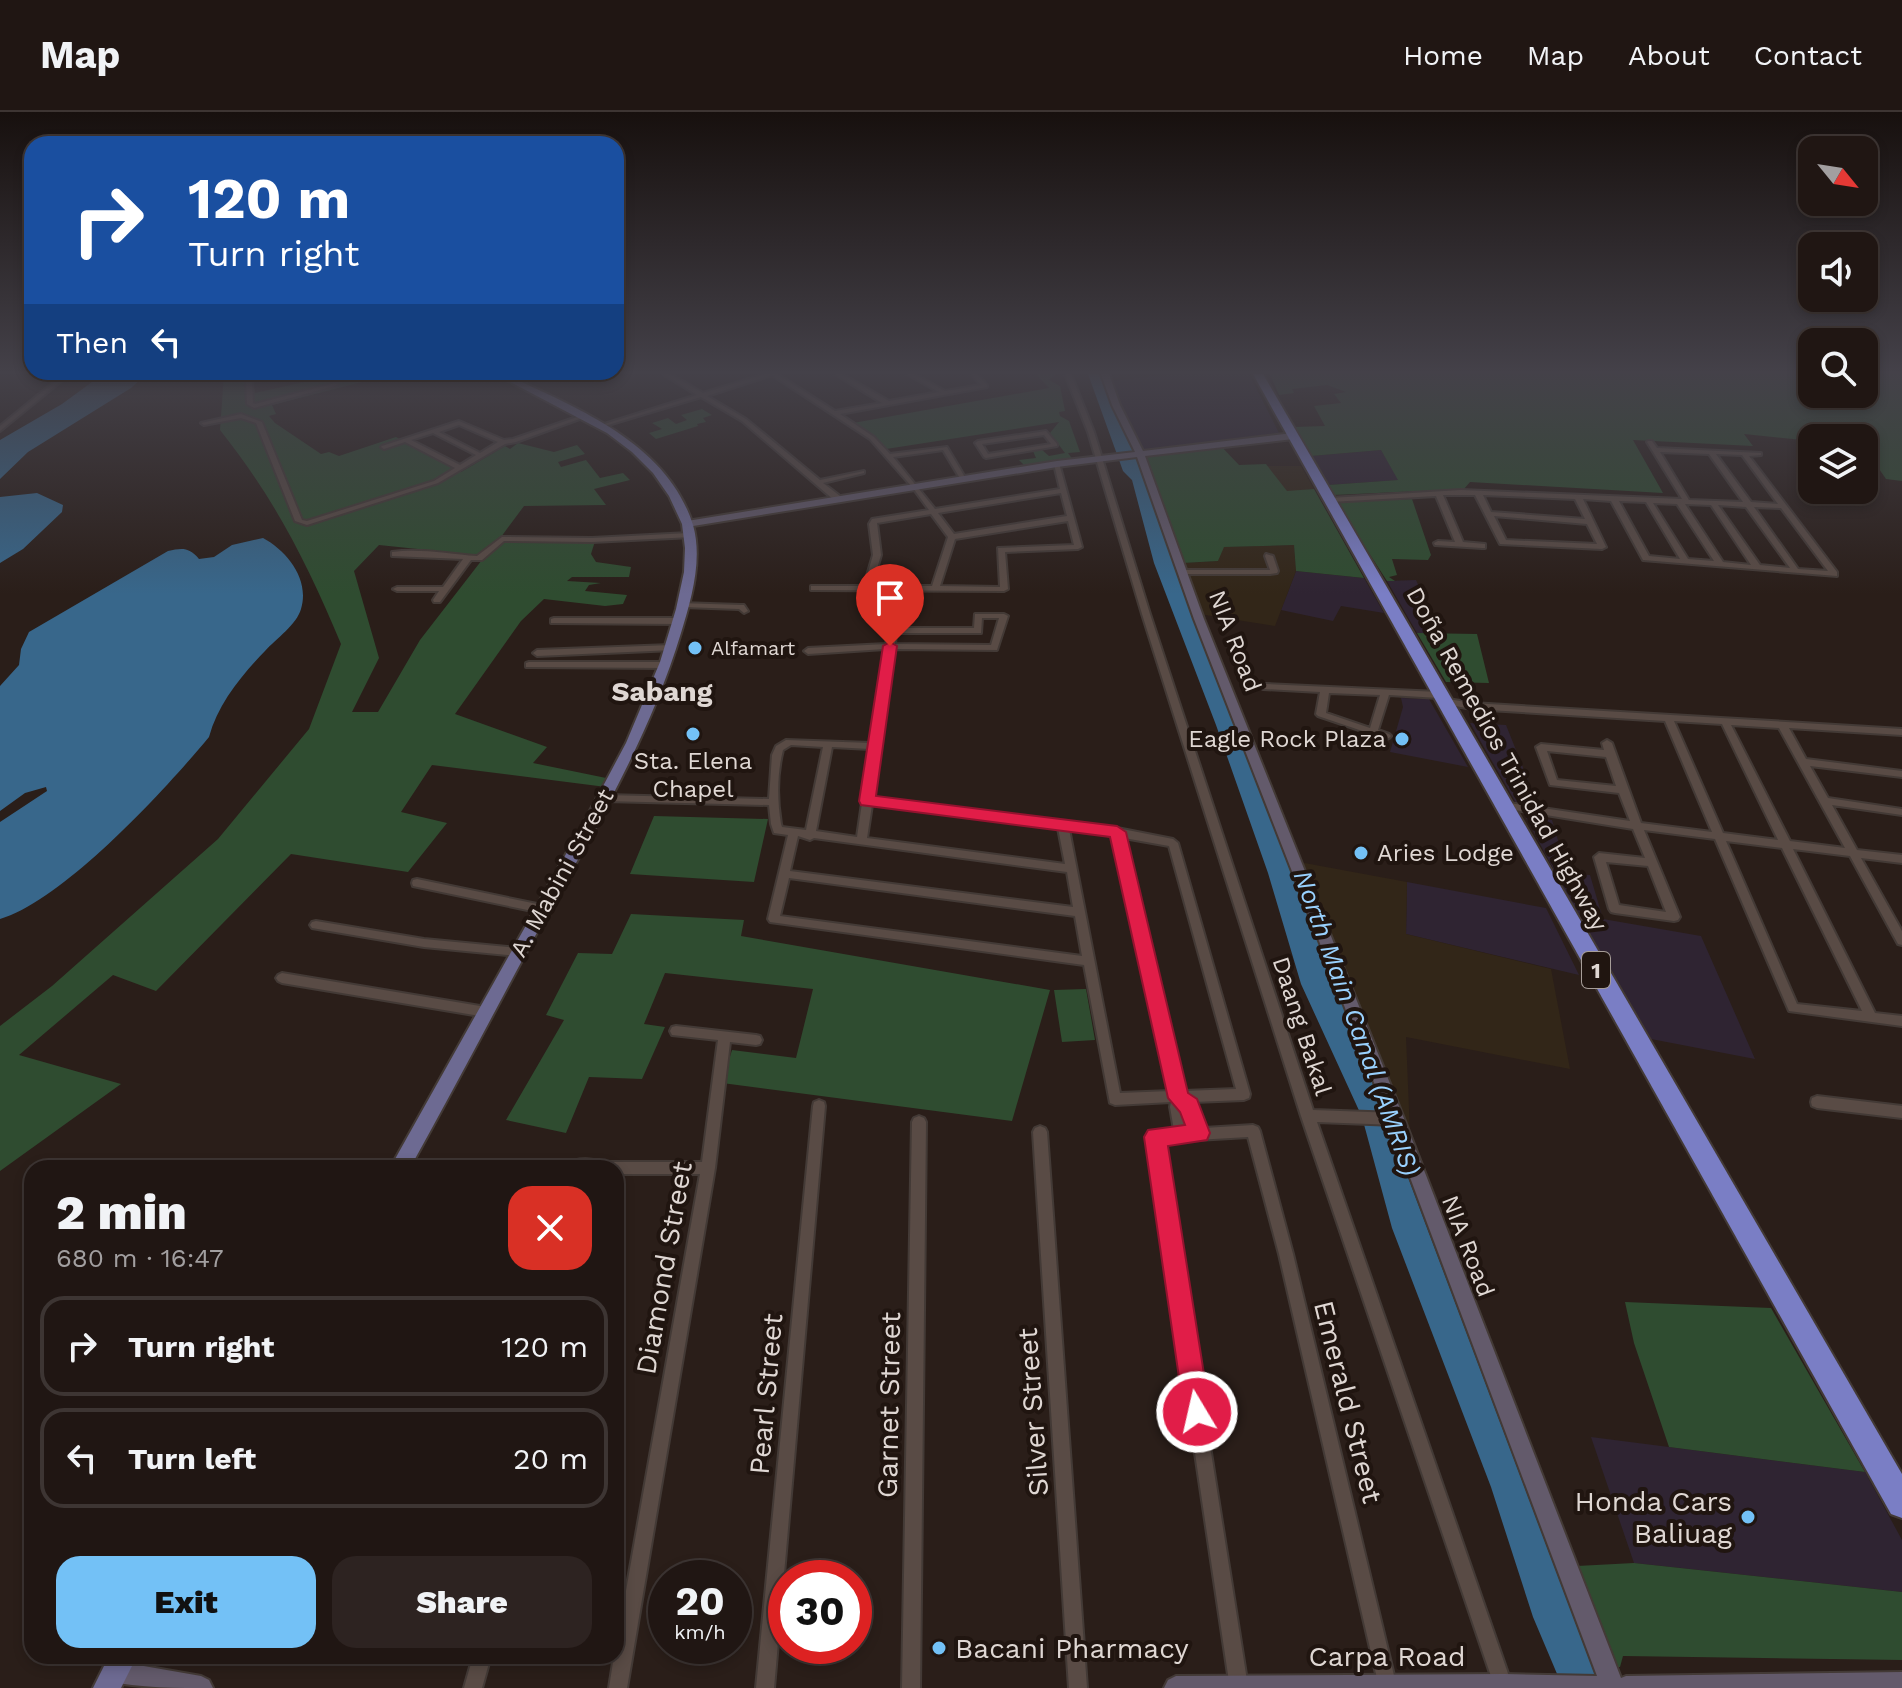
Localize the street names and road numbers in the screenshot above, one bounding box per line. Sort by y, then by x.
street label: Doña Remedios Trinidad Highway [1401,582,1614,936]
street label: NIA Road [1203,586,1267,696]
street label: A. Mabini Street [504,784,620,962]
road number: 1 [1582,952,1610,988]
street label: Daang Bakal [1266,953,1338,1099]
street label: Diamond Street [629,1159,699,1377]
street label: NIA Road [1436,1191,1500,1301]
street label: Emerald Street [1307,1297,1389,1507]
street label: Garnet Street [871,1311,907,1498]
street label: Pearl Street [743,1312,790,1476]
street label: Silver Street [1011,1326,1055,1497]
street label: Carpa Road [1308,1640,1466,1673]

